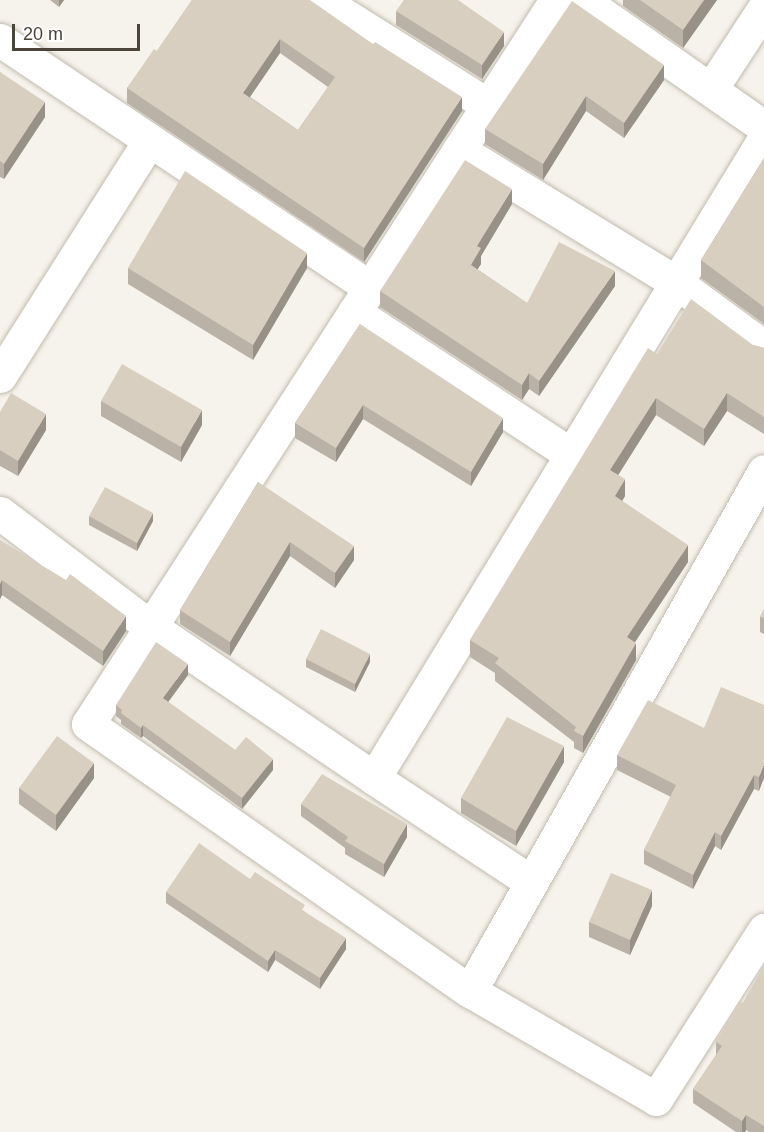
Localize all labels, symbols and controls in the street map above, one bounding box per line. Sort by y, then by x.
scale bar [15,12,142,50]
text: 20 m [23,24,63,44]

